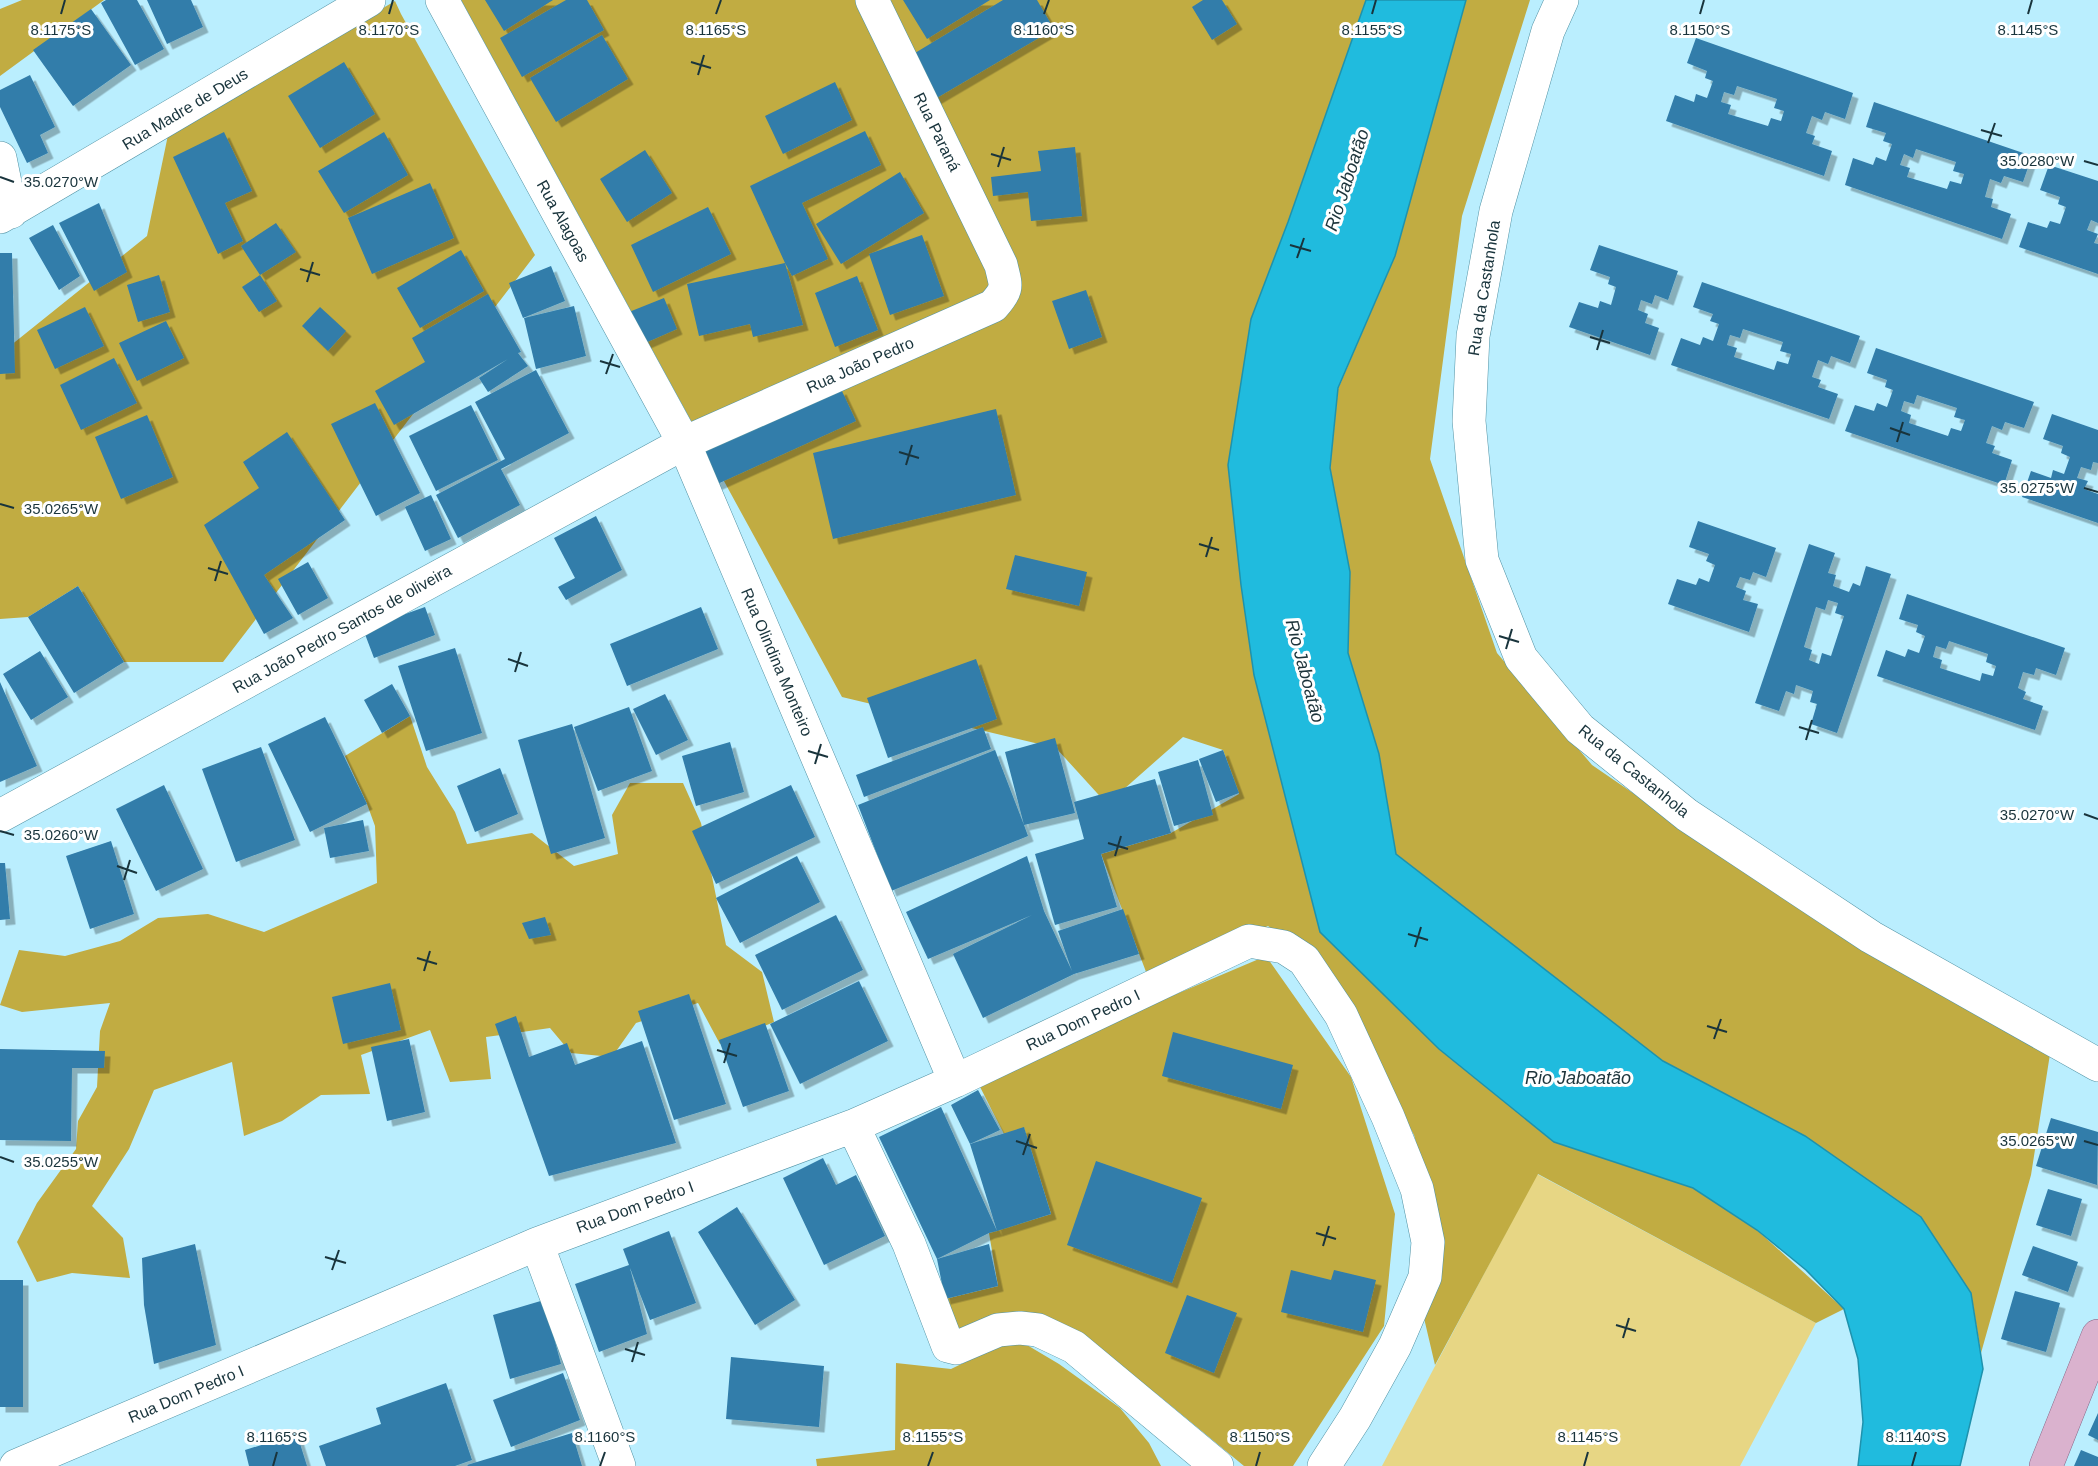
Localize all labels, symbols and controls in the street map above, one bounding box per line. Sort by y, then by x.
text: 8.1175°S [31,21,91,38]
text: 8.1170°S [359,21,419,38]
text: 8.1165°S [686,21,746,38]
text: 8.1160°S [1014,21,1074,38]
text: 8.1155°S [1342,21,1402,38]
text: 8.1150°S [1670,21,1730,38]
text: 8.1145°S [1998,21,2058,38]
street label: Rua Madre de Deus [119,65,251,153]
street label: Rua Paraná [911,90,963,174]
water label: Rio Jaboatão [1321,126,1373,234]
text: 35.0280°W [2000,152,2075,169]
text: 35.0270°W [24,173,99,190]
street label: Rua Alagoas [534,177,592,265]
street label: Rua da Castanhola [1465,219,1503,357]
street label: Rua João Pedro [804,334,916,396]
text: 35.0275°W [2000,479,2075,496]
text: 35.0265°W [24,500,99,517]
street label: Rua João Pedro Santos de oliveira [230,562,454,696]
street label: Rua Olindina Monteiro [738,585,816,739]
water label: Rio Jaboatão [1282,617,1328,725]
street label: Rua da Castanhola [1575,721,1693,821]
text: 35.0270°W [2000,806,2075,823]
text: 35.0260°W [24,826,99,843]
street label: Rua Dom Pedro I [1023,986,1143,1054]
water label: Rio Jaboatão [1525,1068,1631,1088]
text: 35.0265°W [2000,1132,2075,1149]
text: 35.0255°W [24,1153,99,1170]
street label: Rua Dom Pedro I [574,1178,696,1236]
street label: Rua Dom Pedro I [126,1362,246,1426]
text: 8.1165°S [247,1428,307,1445]
text: 8.1160°S [575,1428,635,1445]
text: 8.1155°S [903,1428,963,1445]
text: 8.1150°S [1230,1428,1290,1445]
text: 8.1145°S [1558,1428,1618,1445]
text: 8.1140°S [1886,1428,1946,1445]

